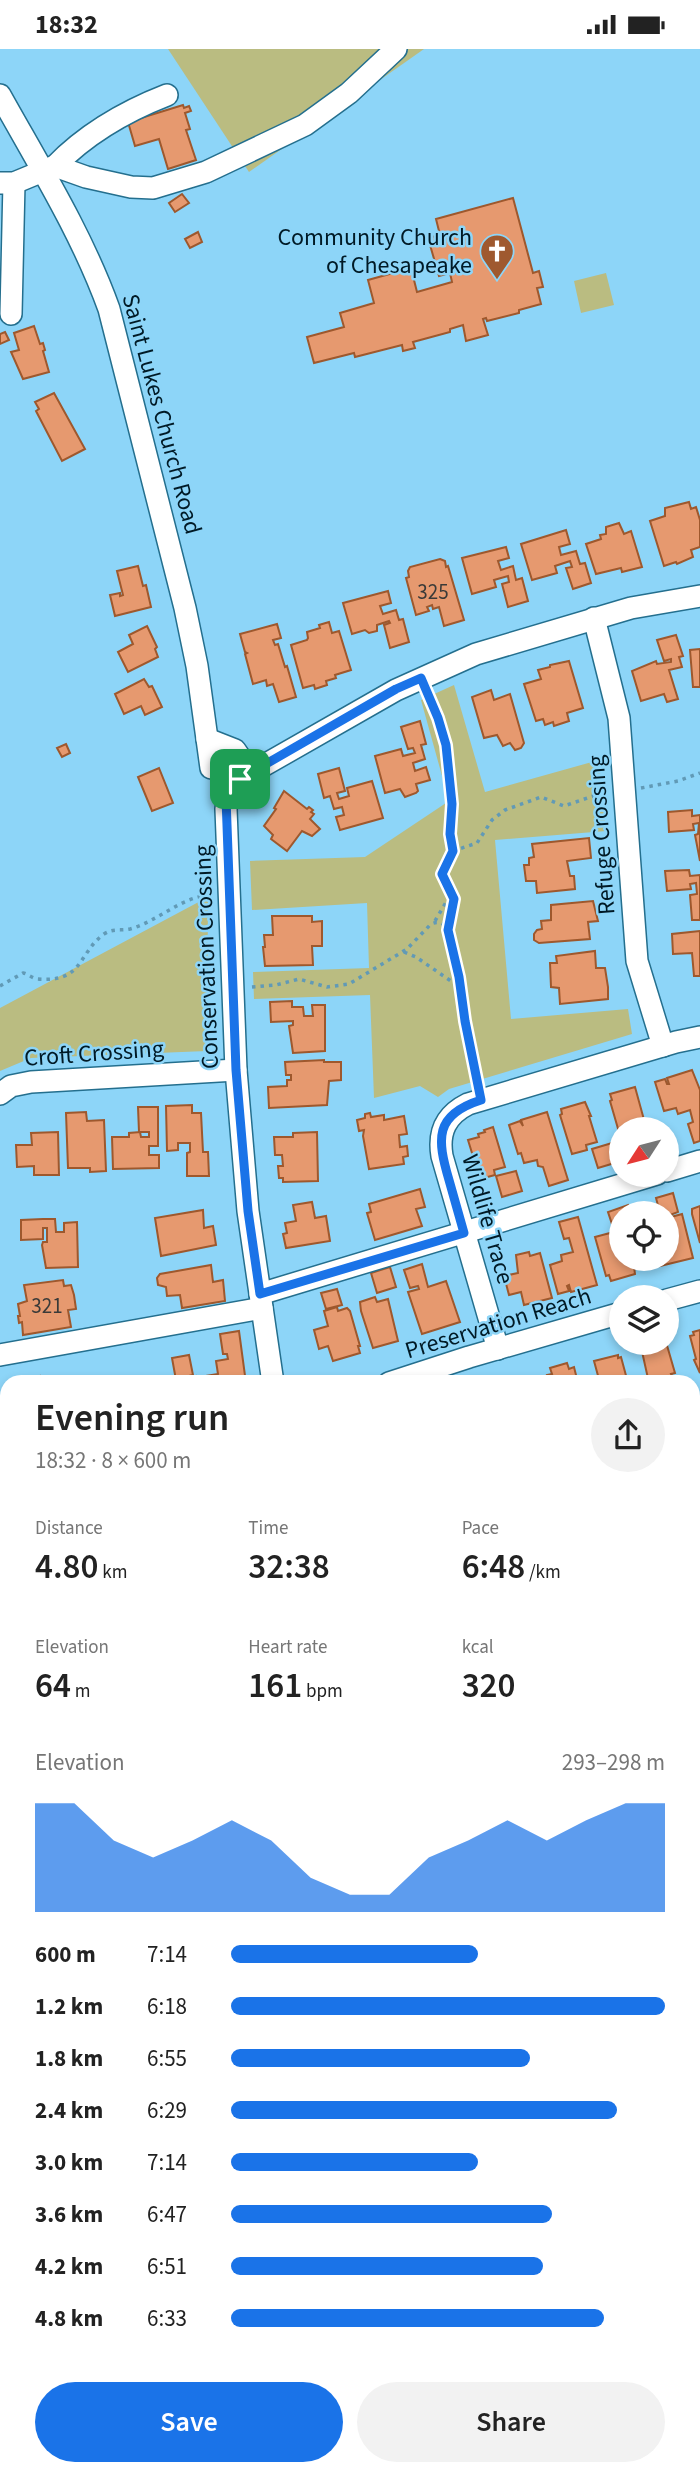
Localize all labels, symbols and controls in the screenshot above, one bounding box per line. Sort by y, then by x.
text: 18:32 [35,6,98,43]
place label: Community Church of Chesapeake [277,220,472,283]
church icon: Community Church of Chesapeake [478,232,516,281]
street label: Saint Lukes Church Road [113,290,210,538]
house number: 325 [417,577,449,607]
pin [210,749,270,809]
street label: Refuge Crossing [578,754,625,916]
icon: arrive [221,760,259,798]
street label: Conservation Crossing [185,844,228,1070]
street label: Croft Crossing [23,1031,165,1076]
north arrow [609,1117,679,1187]
map controls [609,1117,679,1355]
street label: Wildlife Trace [452,1150,523,1288]
button: locate [609,1201,679,1271]
street label: Preservation Reach [401,1279,596,1368]
button: layers [609,1285,679,1355]
house number: 321 [31,1291,63,1321]
text: Evening run [35,1391,229,1445]
button: share [591,1398,665,1472]
text: 18:32 · 8 × 600 m [35,1444,191,1477]
text: Distance [35,1515,103,1542]
text: Time [248,1515,288,1542]
text: Pace [462,1515,499,1542]
text: 4.80 [35,1542,99,1592]
text: 32:38 [248,1542,330,1592]
text: 6:48 [462,1542,525,1592]
text: km [99,1559,127,1586]
text: /km [525,1559,561,1586]
text: Elevation [35,1634,109,1661]
text: Heart rate [248,1634,327,1661]
text: kcal [462,1634,494,1661]
text: 64 [35,1661,71,1711]
text: 161 [248,1661,302,1711]
text: 320 [462,1661,516,1711]
text: m [71,1678,90,1705]
text: bpm [302,1678,343,1705]
text: Elevation [35,1746,125,1779]
text: 293–298 m [562,1746,665,1779]
text: 600 m [35,1938,96,1971]
text: 7:14 [147,1938,187,1971]
text: 1.2 km [35,1990,103,2023]
text: 6:18 [147,1990,187,2023]
text: 1.8 km [35,2042,103,2075]
text: 6:55 [147,2042,187,2075]
text: 2.4 km [35,2094,103,2127]
text: 6:29 [147,2094,187,2127]
text: 3.0 km [35,2146,103,2179]
text: 7:14 [147,2146,187,2179]
text: 3.6 km [35,2198,103,2231]
text: 6:47 [147,2198,187,2231]
text: 4.2 km [35,2250,103,2283]
text: 6:51 [147,2250,187,2283]
text: 4.8 km [35,2302,103,2335]
text: 6:33 [147,2302,187,2335]
button: Save [35,2382,343,2462]
button: Share [357,2382,665,2462]

